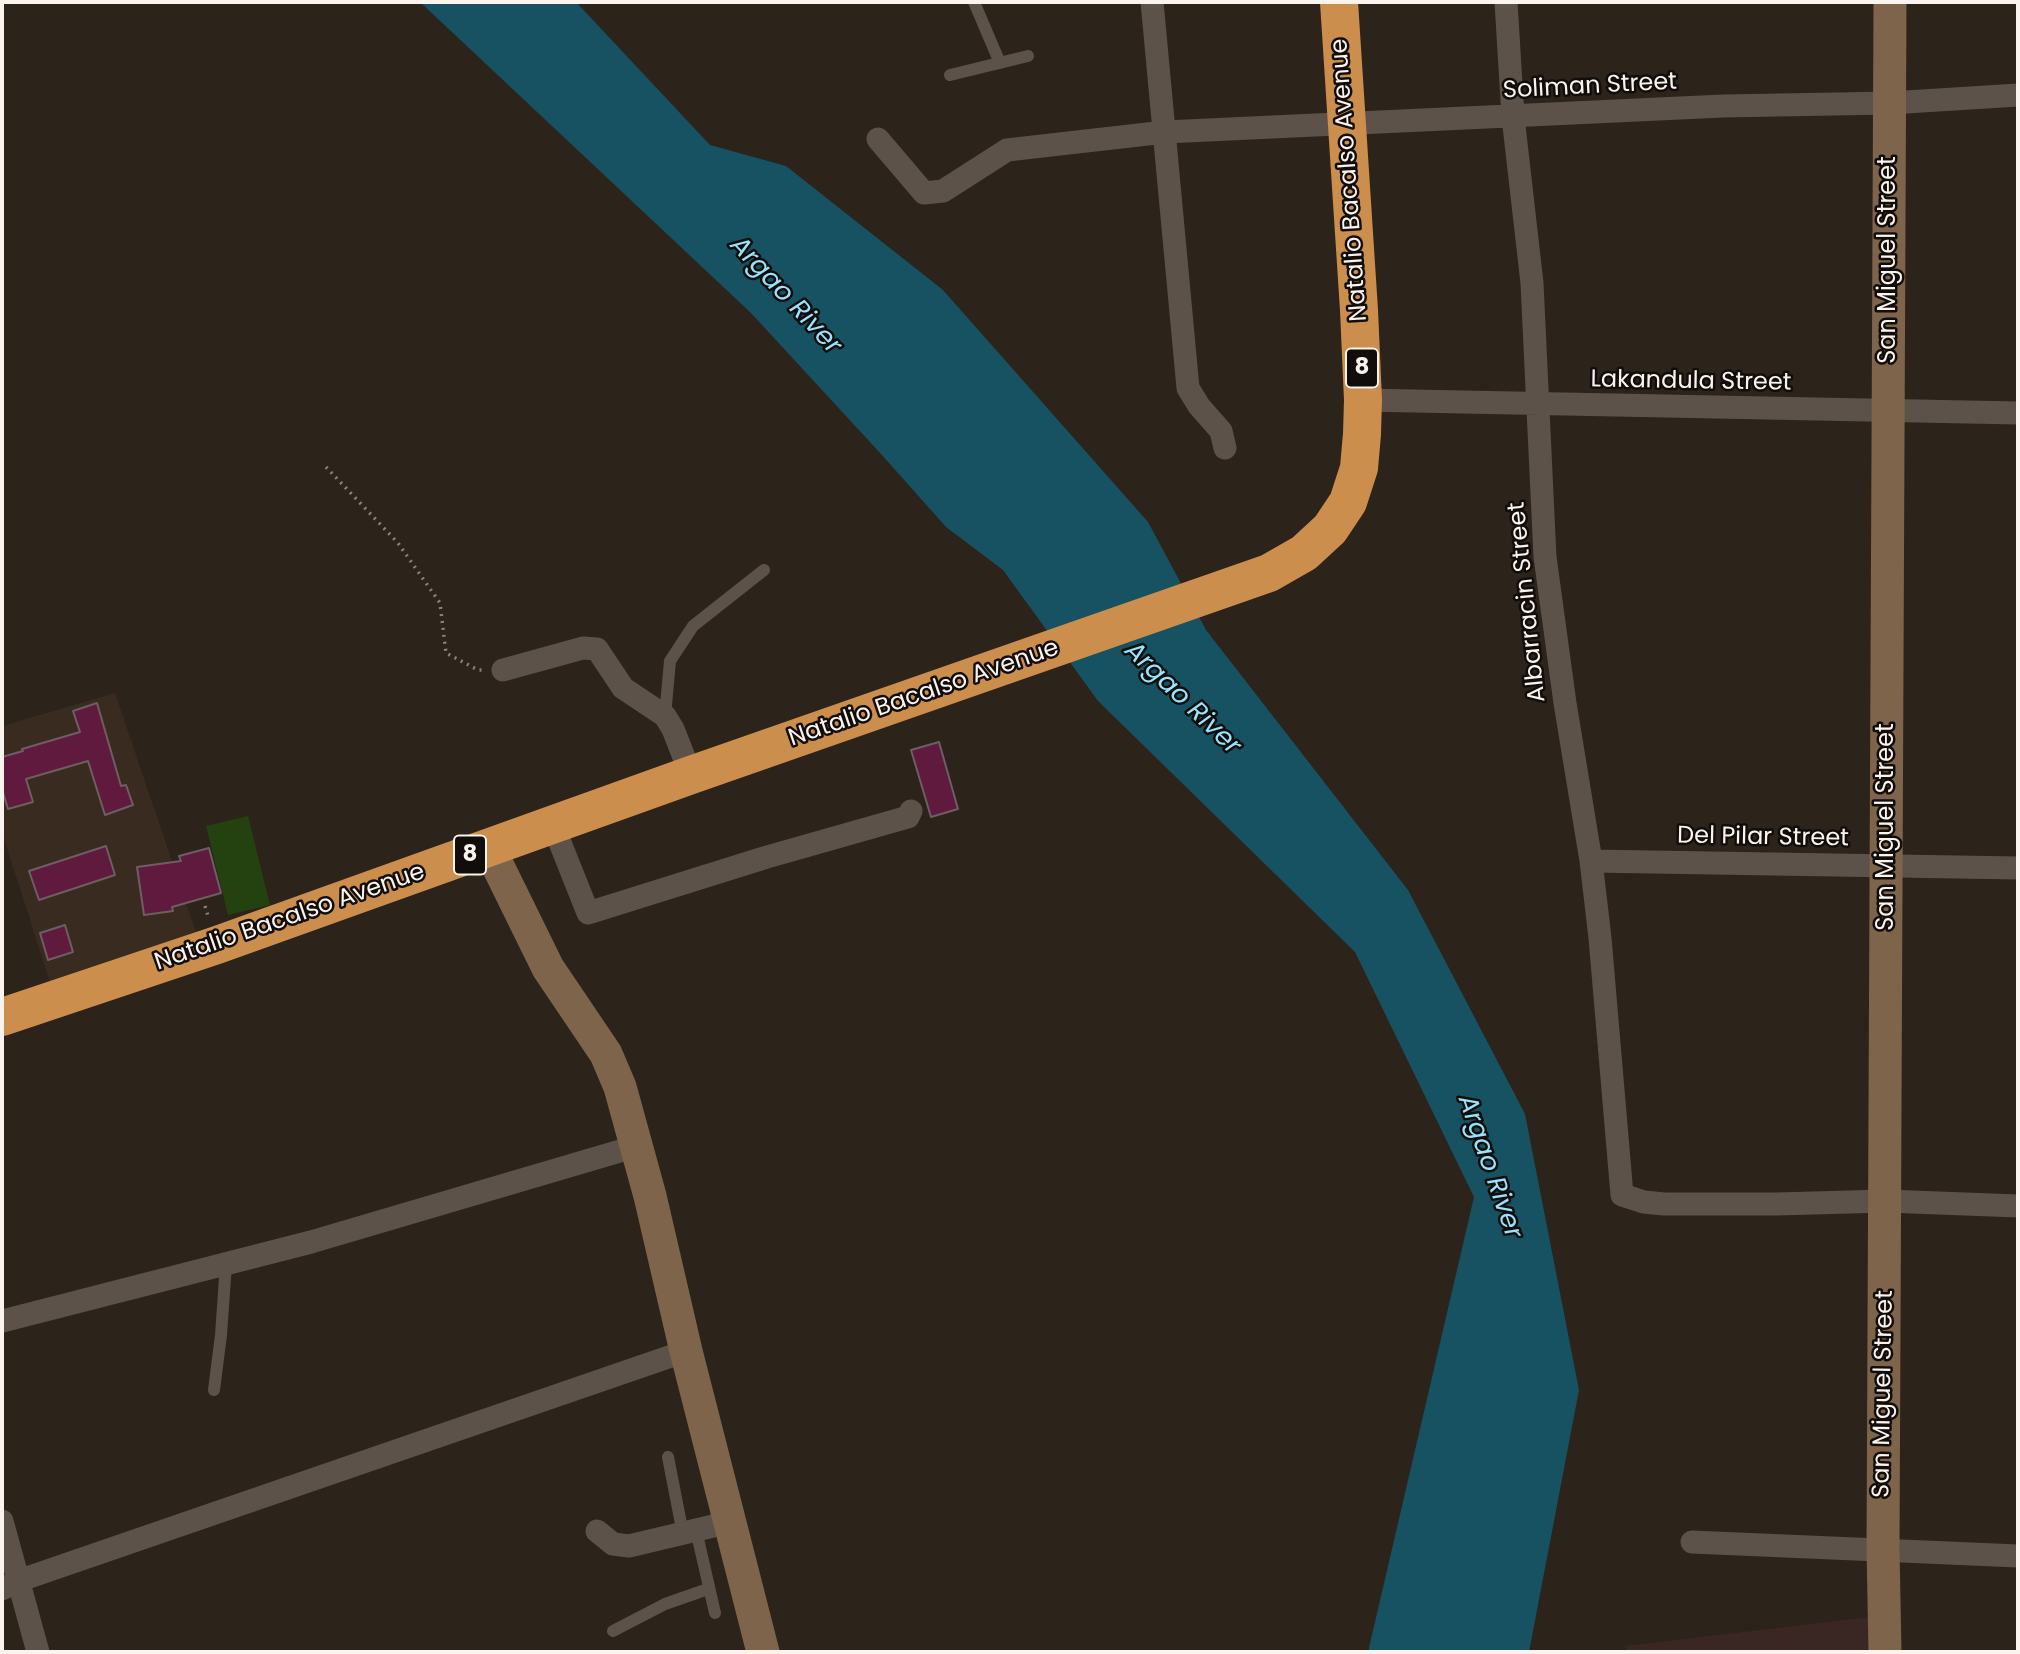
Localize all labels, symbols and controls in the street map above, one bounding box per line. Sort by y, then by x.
street label: Natalio Bacalso Avenue [1326,38,1374,322]
street label: Soliman Street [1502,68,1678,106]
street label: San Miguel Street [1875,156,1903,364]
water label: Argao River [723,231,847,361]
road number: 8 [1346,348,1378,388]
street label: Lakandula Street [1590,366,1792,398]
street label: Albarracin Street [1503,500,1553,704]
street label: Natalio Bacalso Avenue [785,634,1063,754]
water label: Argao River [1117,636,1247,762]
street label: San Miguel Street [1873,723,1901,931]
street label: Del Pilar Street [1677,822,1849,854]
road number: 8 [454,835,486,874]
street label: Natalio Bacalso Avenue [151,858,429,978]
water label: Argao River [1450,1091,1528,1243]
street label: San Miguel Street [1868,1290,1900,1498]

